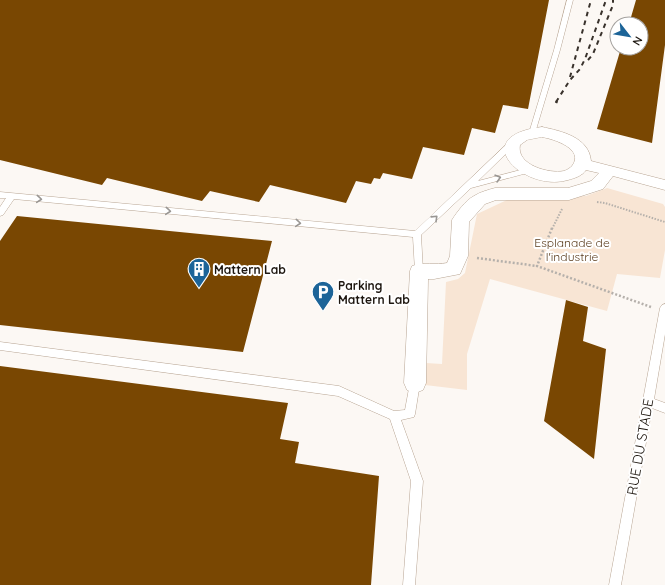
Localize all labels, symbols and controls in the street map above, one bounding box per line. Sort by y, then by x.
north arrow [609,16,649,56]
text: N [629,34,646,48]
one-way arrow [494,174,501,183]
one-way arrow [36,194,42,203]
one-way arrow [165,206,171,215]
one-way arrow [430,215,438,222]
one-way arrow [295,218,301,227]
park label: Esplanade de l'industrie [534,235,610,264]
building icon: Mattern Lab [186,256,212,289]
place label: Mattern Lab [214,262,286,277]
place label: Parking Mattern Lab [338,278,410,307]
parking icon: Parking Mattern Lab [310,279,336,312]
street label: RUE DU STADE [623,397,657,497]

